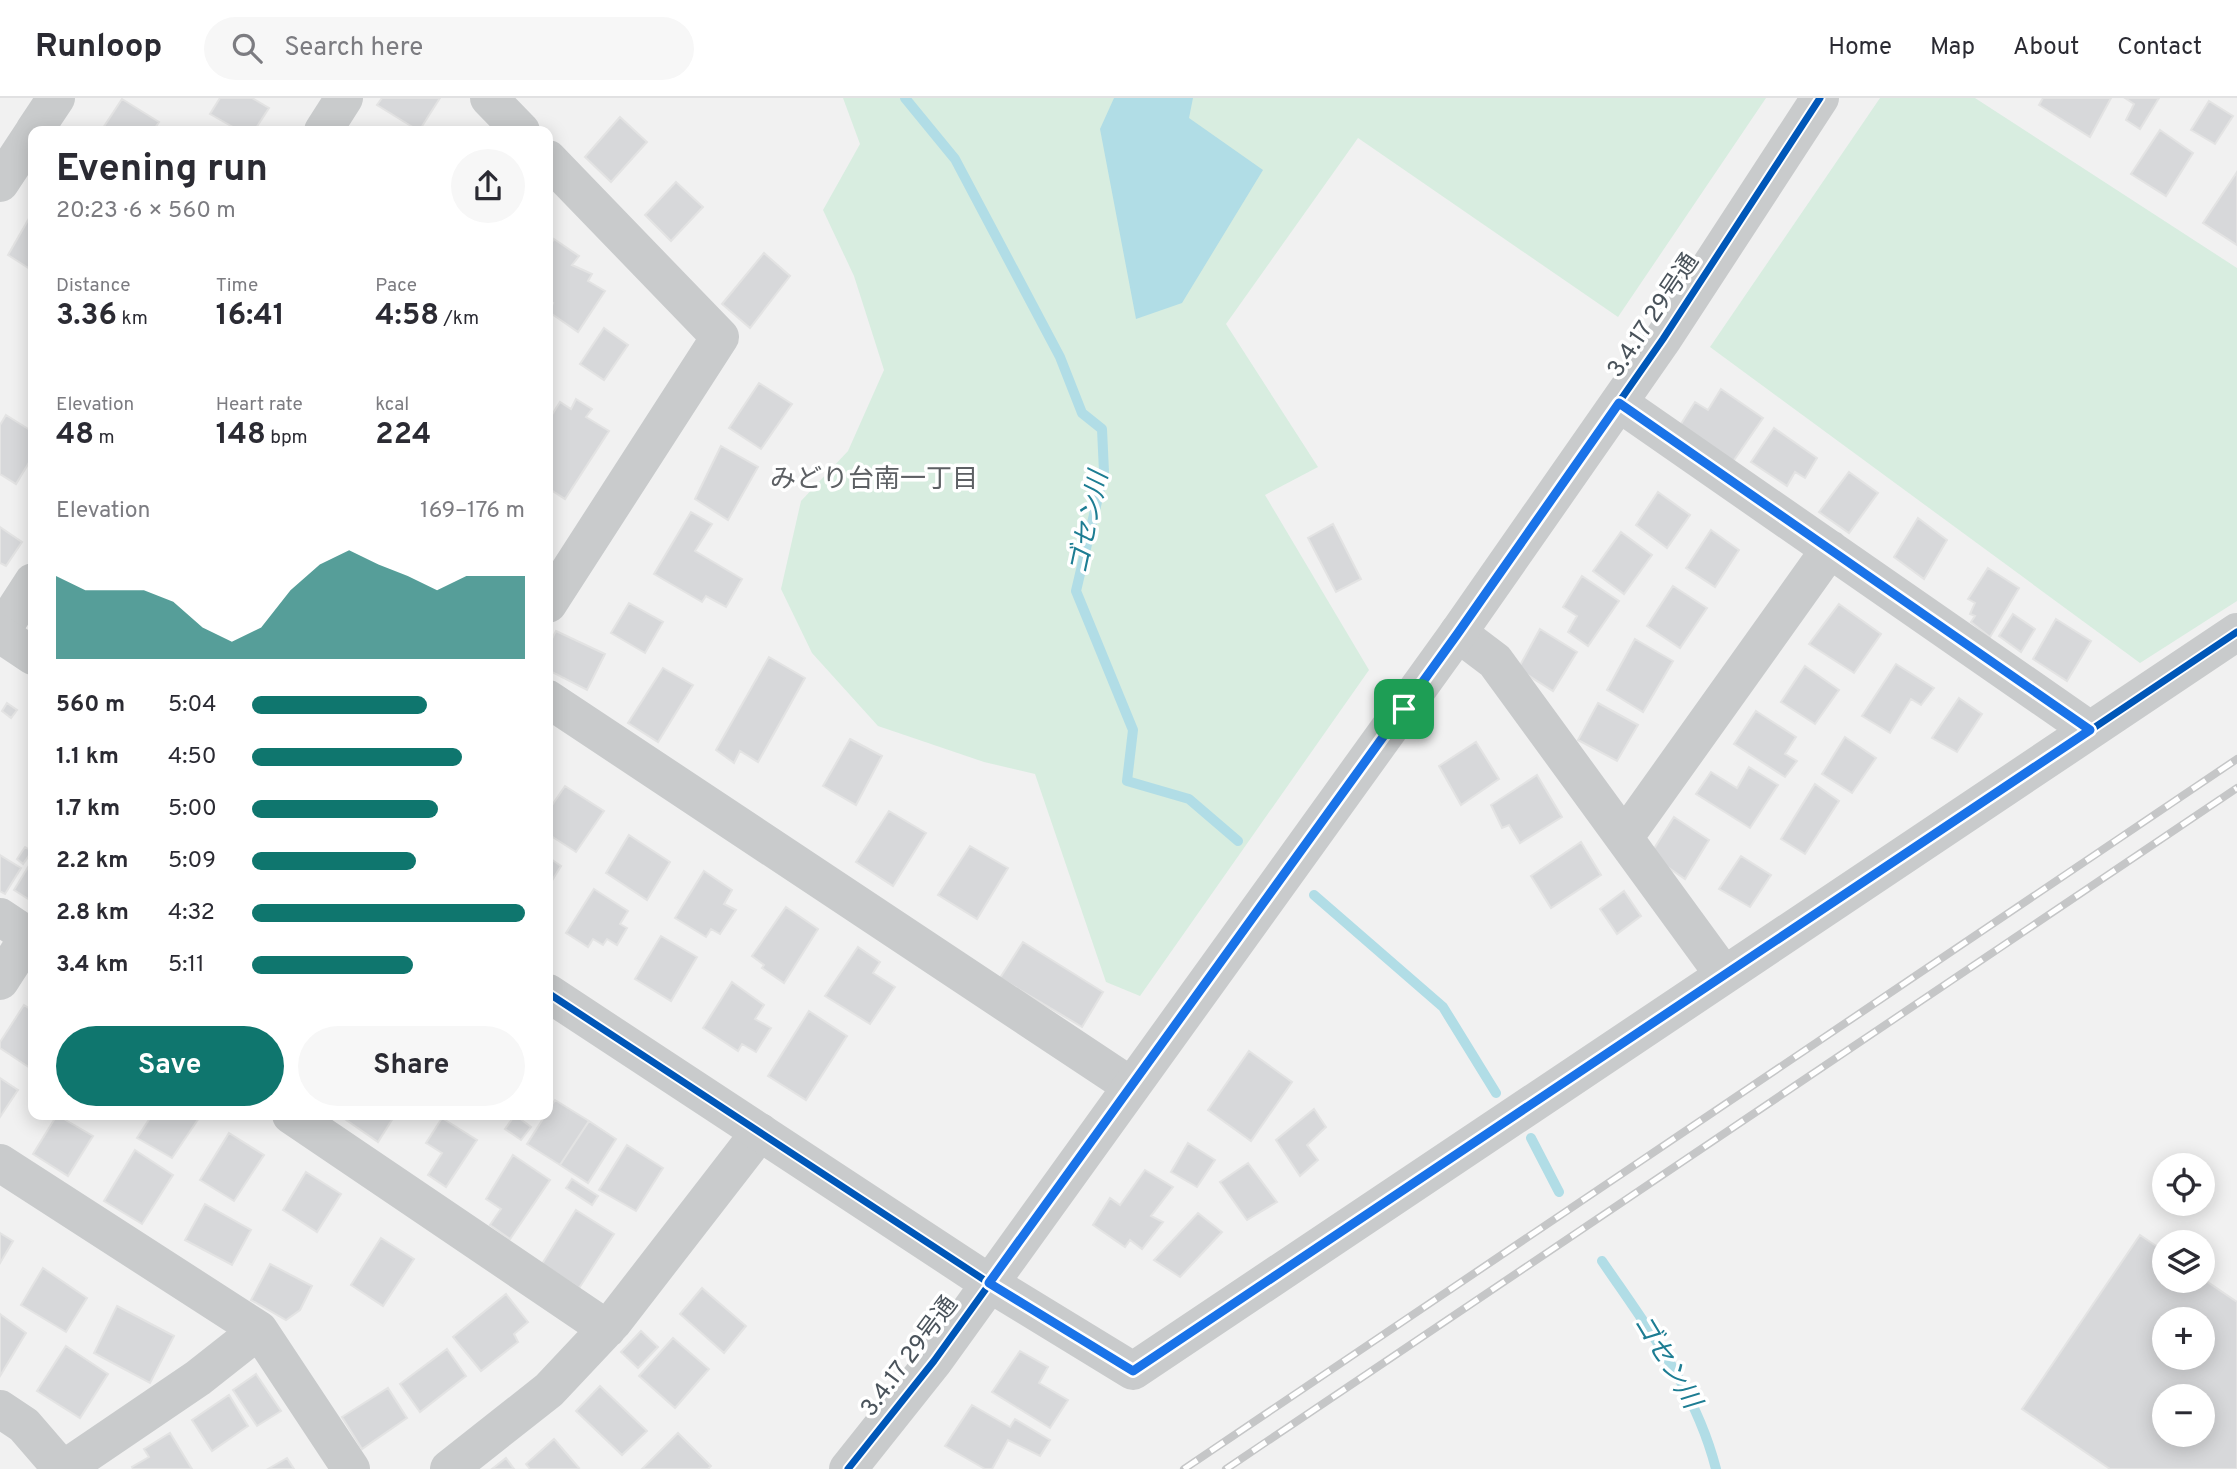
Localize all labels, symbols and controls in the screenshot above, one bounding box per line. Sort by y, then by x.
search box [204,17,694,80]
text: Runloop [35,27,162,69]
icon: search [228,29,266,67]
text: Search here [284,32,423,65]
text: Home [1828,33,1892,63]
text: Map [1930,33,1975,63]
text: About [2013,33,2079,63]
text: Contact [2117,33,2202,63]
text: Evening run [56,146,268,195]
button: share [451,149,525,223]
text: 20:23 · 6 × 560 m [56,197,236,226]
street label: 3.4.17 29号通 [1602,248,1706,384]
text: Distance [56,274,131,298]
text: Time [216,274,258,298]
text: Pace [375,274,417,298]
text: 3.36 [56,298,117,335]
text: 16:41 [216,298,285,335]
text: 4:58 [375,298,439,335]
text: km [117,307,148,331]
text: /km [439,307,479,331]
text: Elevation [56,393,134,417]
text: Heart rate [216,393,303,417]
text: kcal [375,393,409,417]
text: 48 [56,417,94,454]
text: 148 [216,417,266,454]
text: 224 [375,417,431,454]
text: m [94,426,115,450]
text: bpm [266,426,308,450]
district label: みどり台南一丁目 [770,464,978,497]
water label: ゴセン川 [1063,466,1118,577]
text: Elevation [56,497,151,526]
text: 169–176 m [420,497,525,526]
pin [1374,679,1434,739]
icon: arrive [1385,690,1423,728]
text: 560 m [56,691,125,720]
text: 5:04 [168,691,217,720]
text: 1.1 km [56,743,119,772]
text: 4:50 [168,743,216,772]
text: 1.7 km [56,795,120,824]
text: 5:00 [168,795,217,824]
text: 2.2 km [56,847,129,876]
text: 5:09 [168,847,216,876]
text: 2.8 km [56,899,129,928]
text: 4:32 [168,899,215,928]
text: 3.4 km [56,951,128,980]
text: 5:11 [168,951,205,980]
button: Save [56,1026,284,1106]
button: Share [298,1026,525,1106]
map controls [2152,1153,2215,1447]
button: locate [2152,1153,2215,1216]
button: layers [2152,1230,2215,1293]
street label: 3.4.17 29号通 [855,1291,965,1423]
button: + [2152,1307,2215,1370]
water label: ゴセン川 [1625,1309,1708,1418]
button: − [2152,1384,2215,1447]

